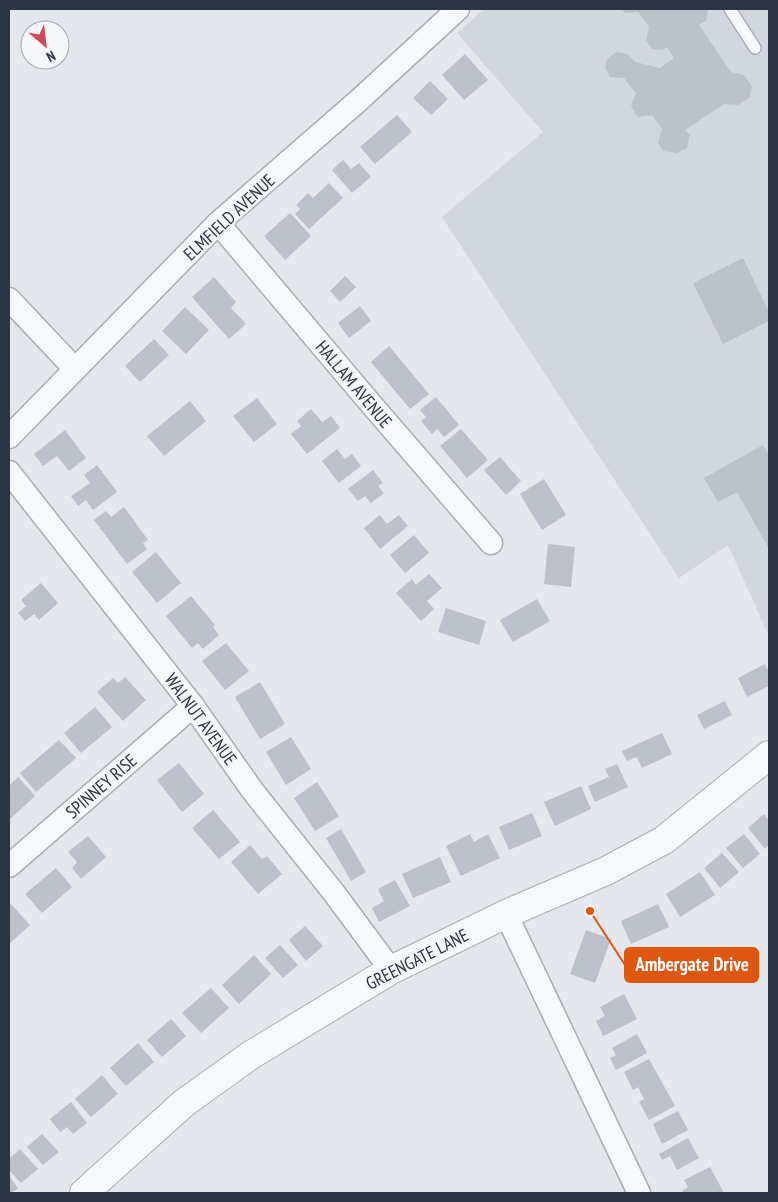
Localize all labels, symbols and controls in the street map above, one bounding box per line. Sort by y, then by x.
north arrow [20,20,70,70]
text: N [44,47,59,66]
street label: ELMFIELD AVENUE [178,169,280,265]
street label: HALLAM AVENUE [311,336,397,432]
street label: WALNUT AVENUE [160,668,242,770]
street label: SPINNEY RISE [61,749,141,823]
street label: GREENGATE LANE [362,923,472,995]
callout: Ambergate Drive [625,948,758,982]
text: Ambergate Drive [634,952,749,976]

